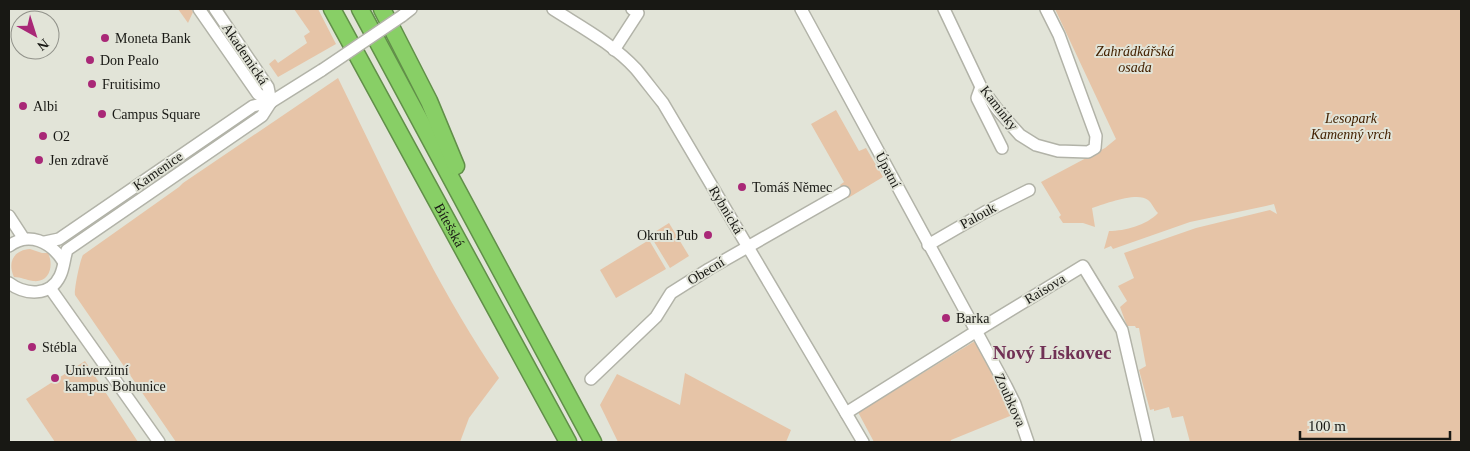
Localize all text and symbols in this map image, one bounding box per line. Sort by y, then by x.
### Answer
north arrow [10,10,60,60]
street label: Akademická [219,20,271,88]
place label: Moneta Bank [115,31,191,46]
marker: Moneta Bank [99,32,111,44]
text: N [34,36,52,54]
park label: Zahrádkářská osada [1096,44,1174,75]
place label: Don Pealo [100,53,159,68]
marker: Don Pealo [84,54,96,66]
place label: Fruitisimo [102,77,160,92]
marker: Fruitisimo [86,78,98,90]
street label: Kamínky [977,83,1021,133]
place label: Albi [33,99,58,114]
marker: Albi [17,100,29,112]
place label: Campus Square [112,107,200,122]
marker: Campus Square [96,108,108,120]
park label: Lesopark Kamenný vrch [1310,111,1391,142]
place label: O2 [53,129,70,144]
marker: O2 [37,130,49,142]
street label: Kamenice [130,149,186,193]
street label: Úpatní [872,149,904,190]
place label: Jen zdravě [49,153,108,168]
marker: Jen zdravě [33,154,45,166]
place label: Tomáš Němec [752,180,832,195]
marker: Tomáš Němec [736,181,748,193]
street label: Rybnická [706,183,747,237]
street label: Palouk [957,200,999,232]
street label: Bítešská [432,201,468,250]
place label: Okruh Pub [637,228,698,243]
marker: Okruh Pub [702,229,714,241]
street label: Obecní [685,254,727,288]
street label: Raisova [1022,271,1069,307]
place label: Barka [956,311,990,326]
marker: Barka [940,312,952,324]
place label: Stébla [42,340,78,355]
marker: Stébla [26,341,38,353]
district label: Nový Lískovec [993,342,1111,363]
place label: Univerzitní kampus Bohunice [65,363,166,394]
street label: Zoubkova [992,371,1029,430]
marker: Univerzitní kampus Bohunice [49,372,61,384]
scale bar [1300,408,1450,440]
text: 100 m [1308,418,1346,434]

